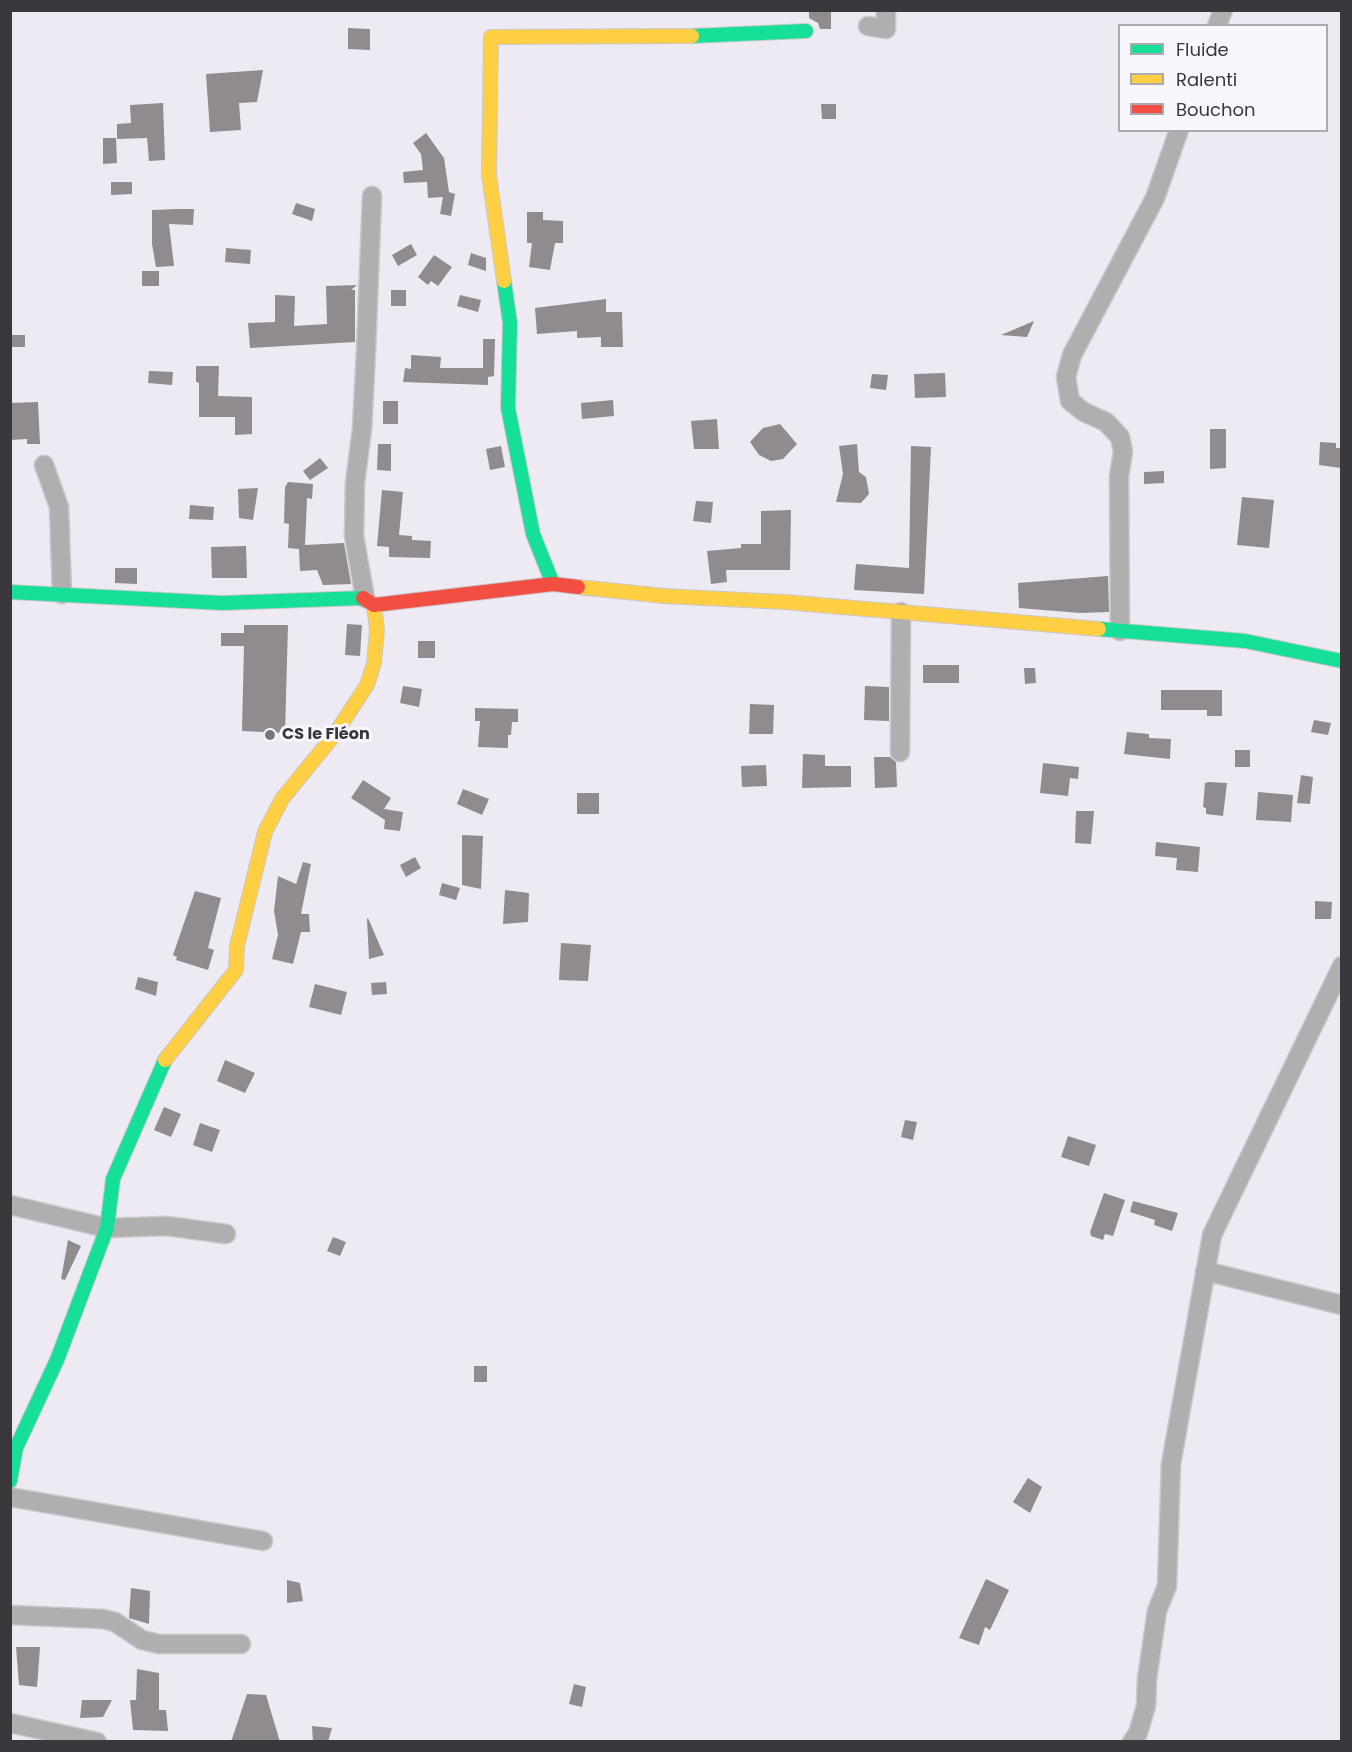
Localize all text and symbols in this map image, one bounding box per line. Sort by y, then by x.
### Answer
legend [1118,24,1328,132]
text: Fluide [1176,37,1229,62]
text: Ralenti [1176,67,1237,92]
text: Bouchon [1176,97,1256,122]
place label: CS le Fléon [282,725,370,745]
marker: CS le Fléon [263,728,277,742]

